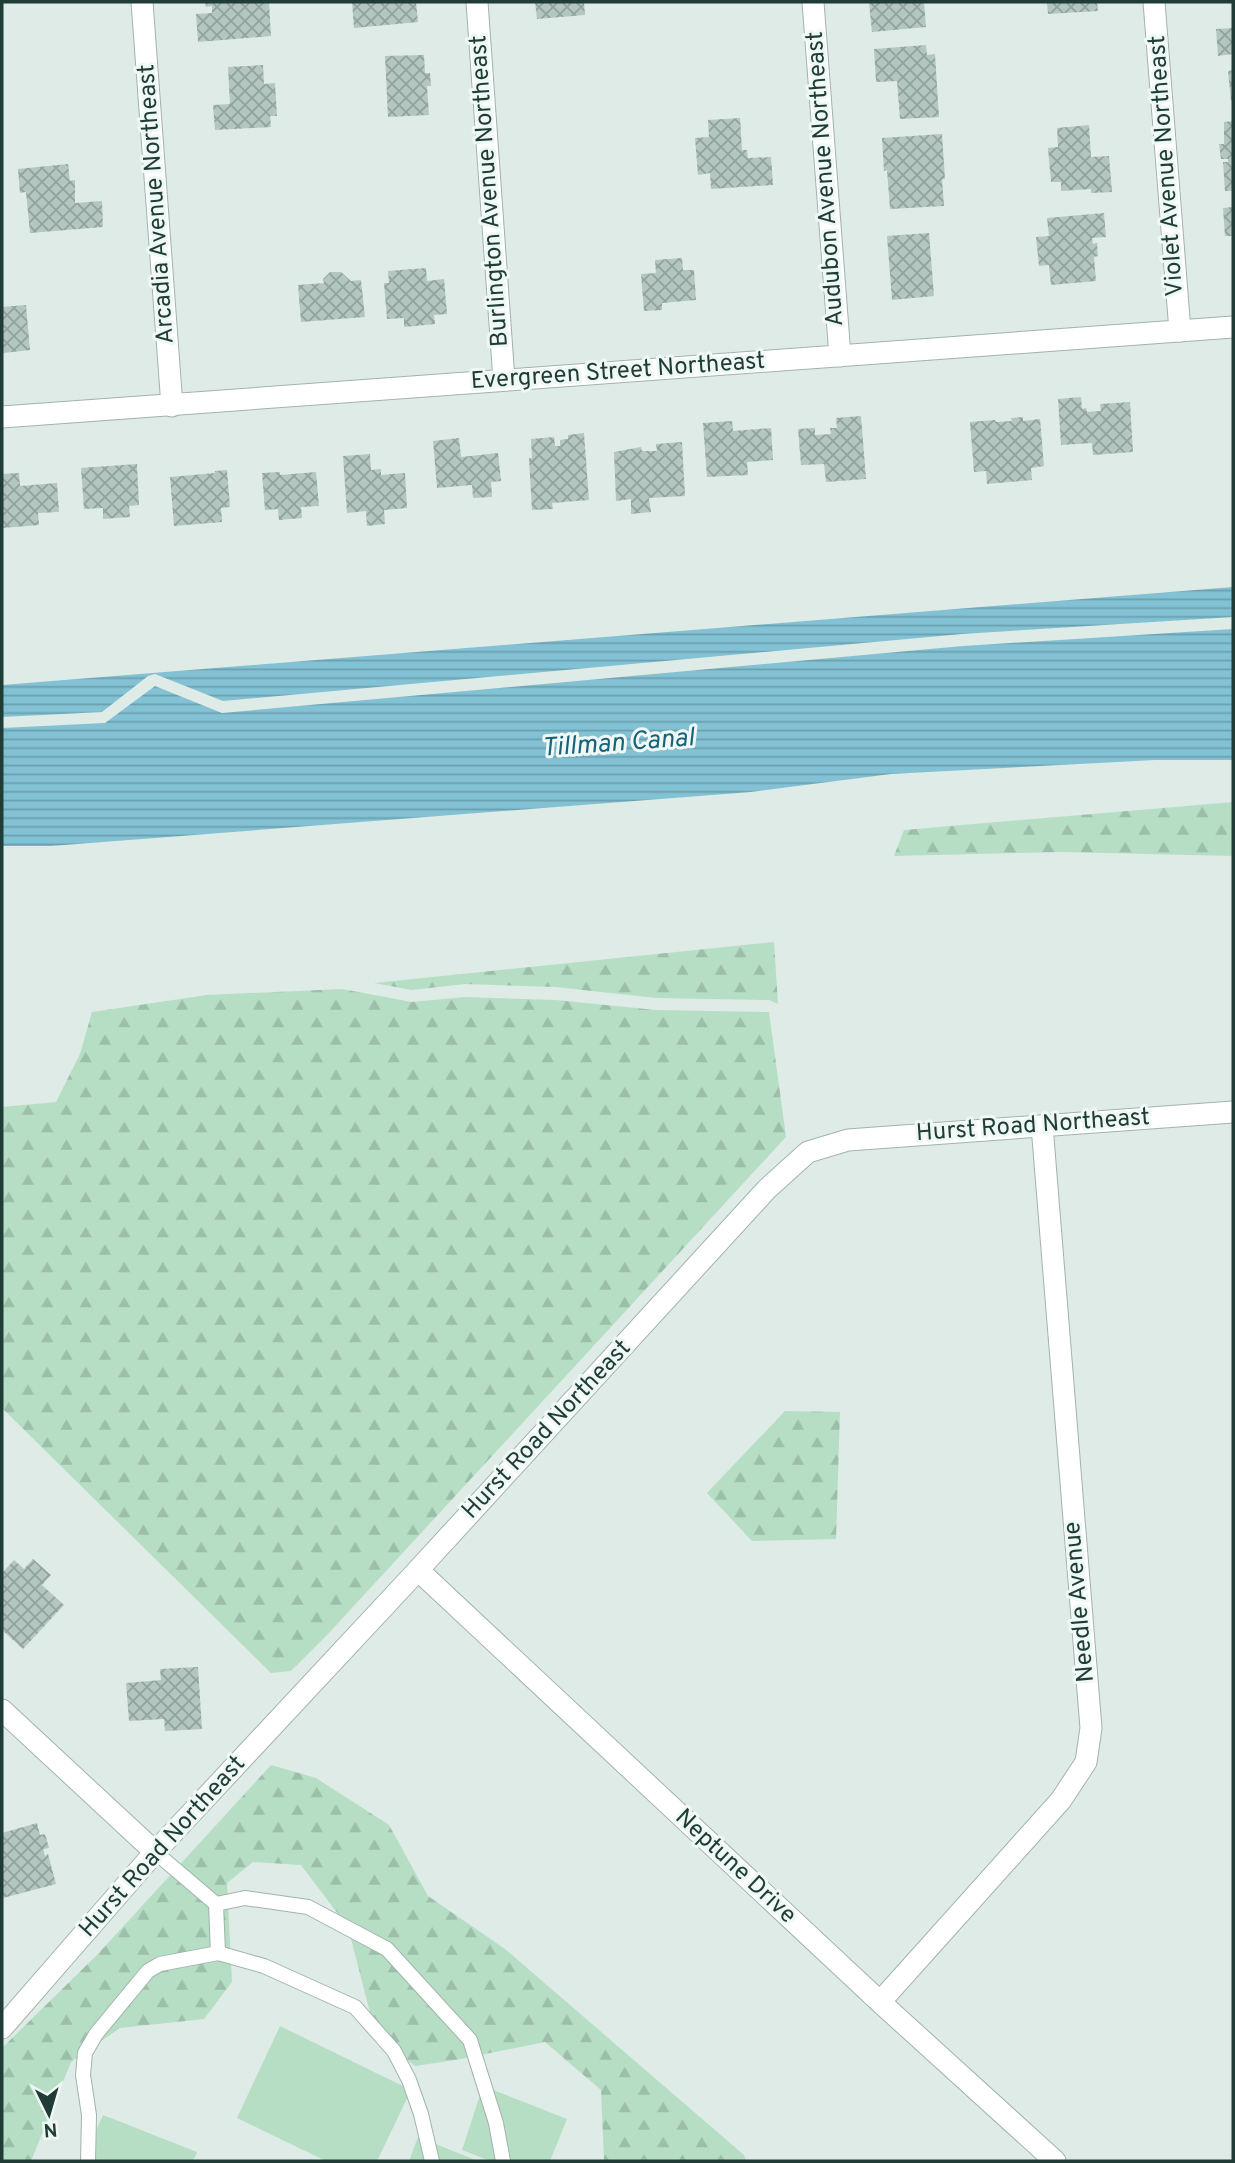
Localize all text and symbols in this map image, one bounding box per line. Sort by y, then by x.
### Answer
street label: Audubon Avenue Northeast [801,30,851,328]
street label: Burlington Avenue Northeast [464,34,516,348]
street label: Violet Avenue Northeast [1143,34,1191,298]
street label: Arcadia Avenue Northeast [132,63,182,345]
street label: Evergreen Street Northeast [470,347,766,397]
water label: Tillman Canal [541,722,697,766]
street label: Hurst Road Northeast [915,1103,1151,1149]
street label: Hurst Road Northeast [456,1334,638,1526]
street label: Needle Avenue [1058,1520,1102,1684]
street label: Hurst Road Northeast [73,1750,253,1944]
street label: Neptune Drive [668,1803,802,1931]
north arrow [14,2079,84,2149]
text: N [42,2116,58,2141]

